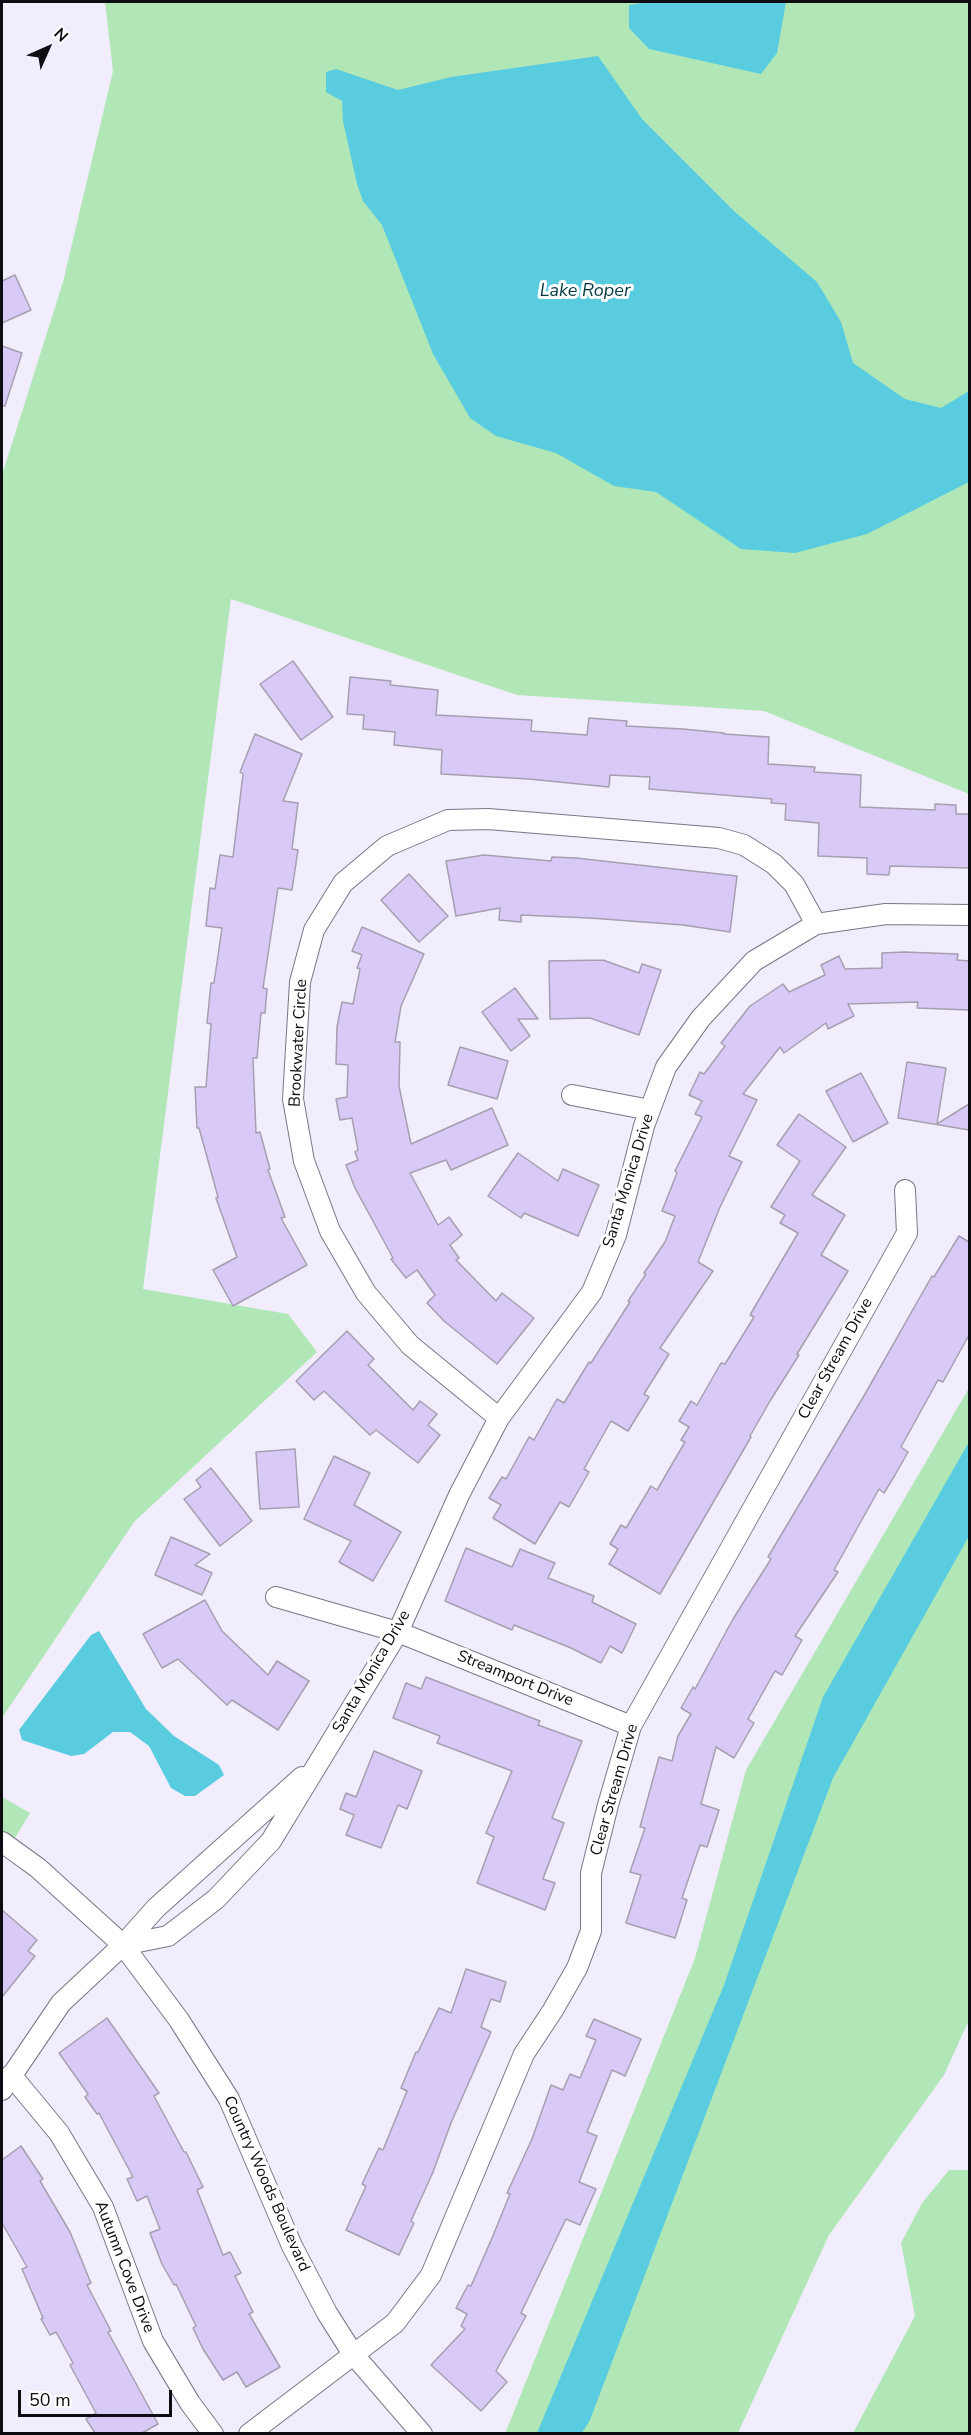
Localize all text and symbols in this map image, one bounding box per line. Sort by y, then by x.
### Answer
north arrow [18,18,78,78]
text: N [49,23,73,47]
water label: Lake Roper [540,281,630,303]
street label: Brookwater Circle [286,978,312,1108]
street label: Santa Monica Drive [600,1112,658,1250]
street label: Clear Stream Drive [795,1295,877,1423]
street label: Santa Monica Drive [329,1607,415,1737]
street label: Streamport Drive [454,1647,576,1711]
street label: Clear Stream Drive [587,1722,643,1858]
street label: Country Woods Boulevard [219,2093,313,2275]
street label: Autumn Cove Drive [90,2198,158,2336]
scale bar [21,2378,176,2416]
text: 50 m [29,2388,71,2412]

